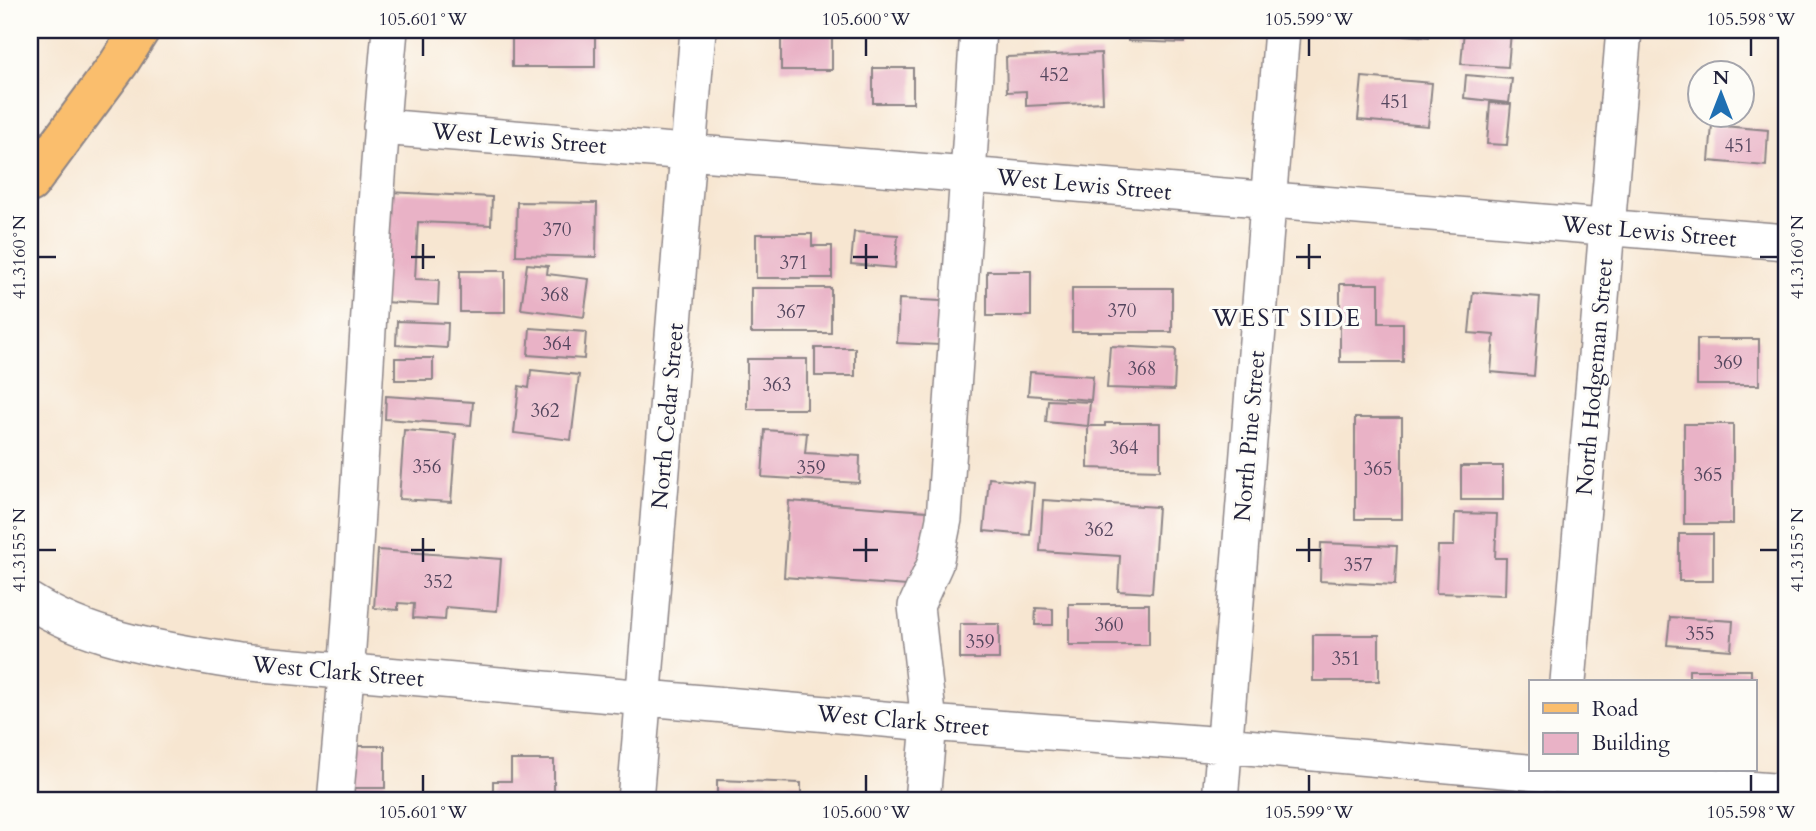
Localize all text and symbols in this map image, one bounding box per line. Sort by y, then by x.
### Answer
text: 105.601°W [379,7,468,32]
text: 105.600°W [822,7,911,32]
text: 105.599°W [1265,7,1354,32]
text: 105.598°W [1707,7,1796,32]
north arrow [1686,60,1756,130]
house number: 452 [1039,62,1069,88]
text: N [1713,65,1730,91]
house number: 451 [1380,89,1410,115]
street label: West Lewis Street [429,115,608,162]
house number: 451 [1724,133,1754,159]
street label: West Lewis Street [994,161,1173,208]
street label: West Lewis Street [1559,208,1738,255]
text: 41.3160°N [7,214,32,299]
text: 41.3160°N [1785,214,1810,299]
house number: 370 [542,217,572,243]
house number: 371 [779,250,809,276]
street label: North Hodgeman Street [1569,257,1620,497]
house number: 368 [540,282,570,308]
house number: 370 [1107,298,1137,324]
house number: 367 [776,299,806,325]
district label: WEST SIDE [1211,302,1362,335]
street label: North Cedar Street [644,322,691,510]
house number: 364 [542,331,572,357]
street label: North Pine Street [1227,349,1272,523]
house number: 369 [1713,350,1743,376]
house number: 368 [1127,356,1157,382]
house number: 363 [762,372,792,398]
house number: 362 [530,398,560,424]
house number: 364 [1109,435,1139,461]
house number: 356 [412,454,442,480]
house number: 359 [796,455,826,481]
house number: 365 [1363,456,1393,482]
house number: 365 [1693,462,1723,488]
text: 41.3155°N [7,507,32,592]
text: 41.3155°N [1785,507,1810,592]
house number: 362 [1084,517,1114,543]
house number: 357 [1343,552,1373,578]
house number: 352 [423,569,453,595]
house number: 360 [1094,612,1124,638]
house number: 355 [1685,621,1715,647]
house number: 359 [965,629,995,655]
house number: 351 [1331,646,1361,672]
street label: West Clark Street [250,648,425,694]
legend [1529,680,1756,772]
text: Road [1592,695,1638,724]
street label: West Clark Street [815,697,990,743]
text: Building [1592,729,1670,758]
text: 105.601°W [379,800,468,825]
text: 105.600°W [822,800,911,825]
text: 105.599°W [1265,800,1354,825]
text: 105.598°W [1707,800,1796,825]

